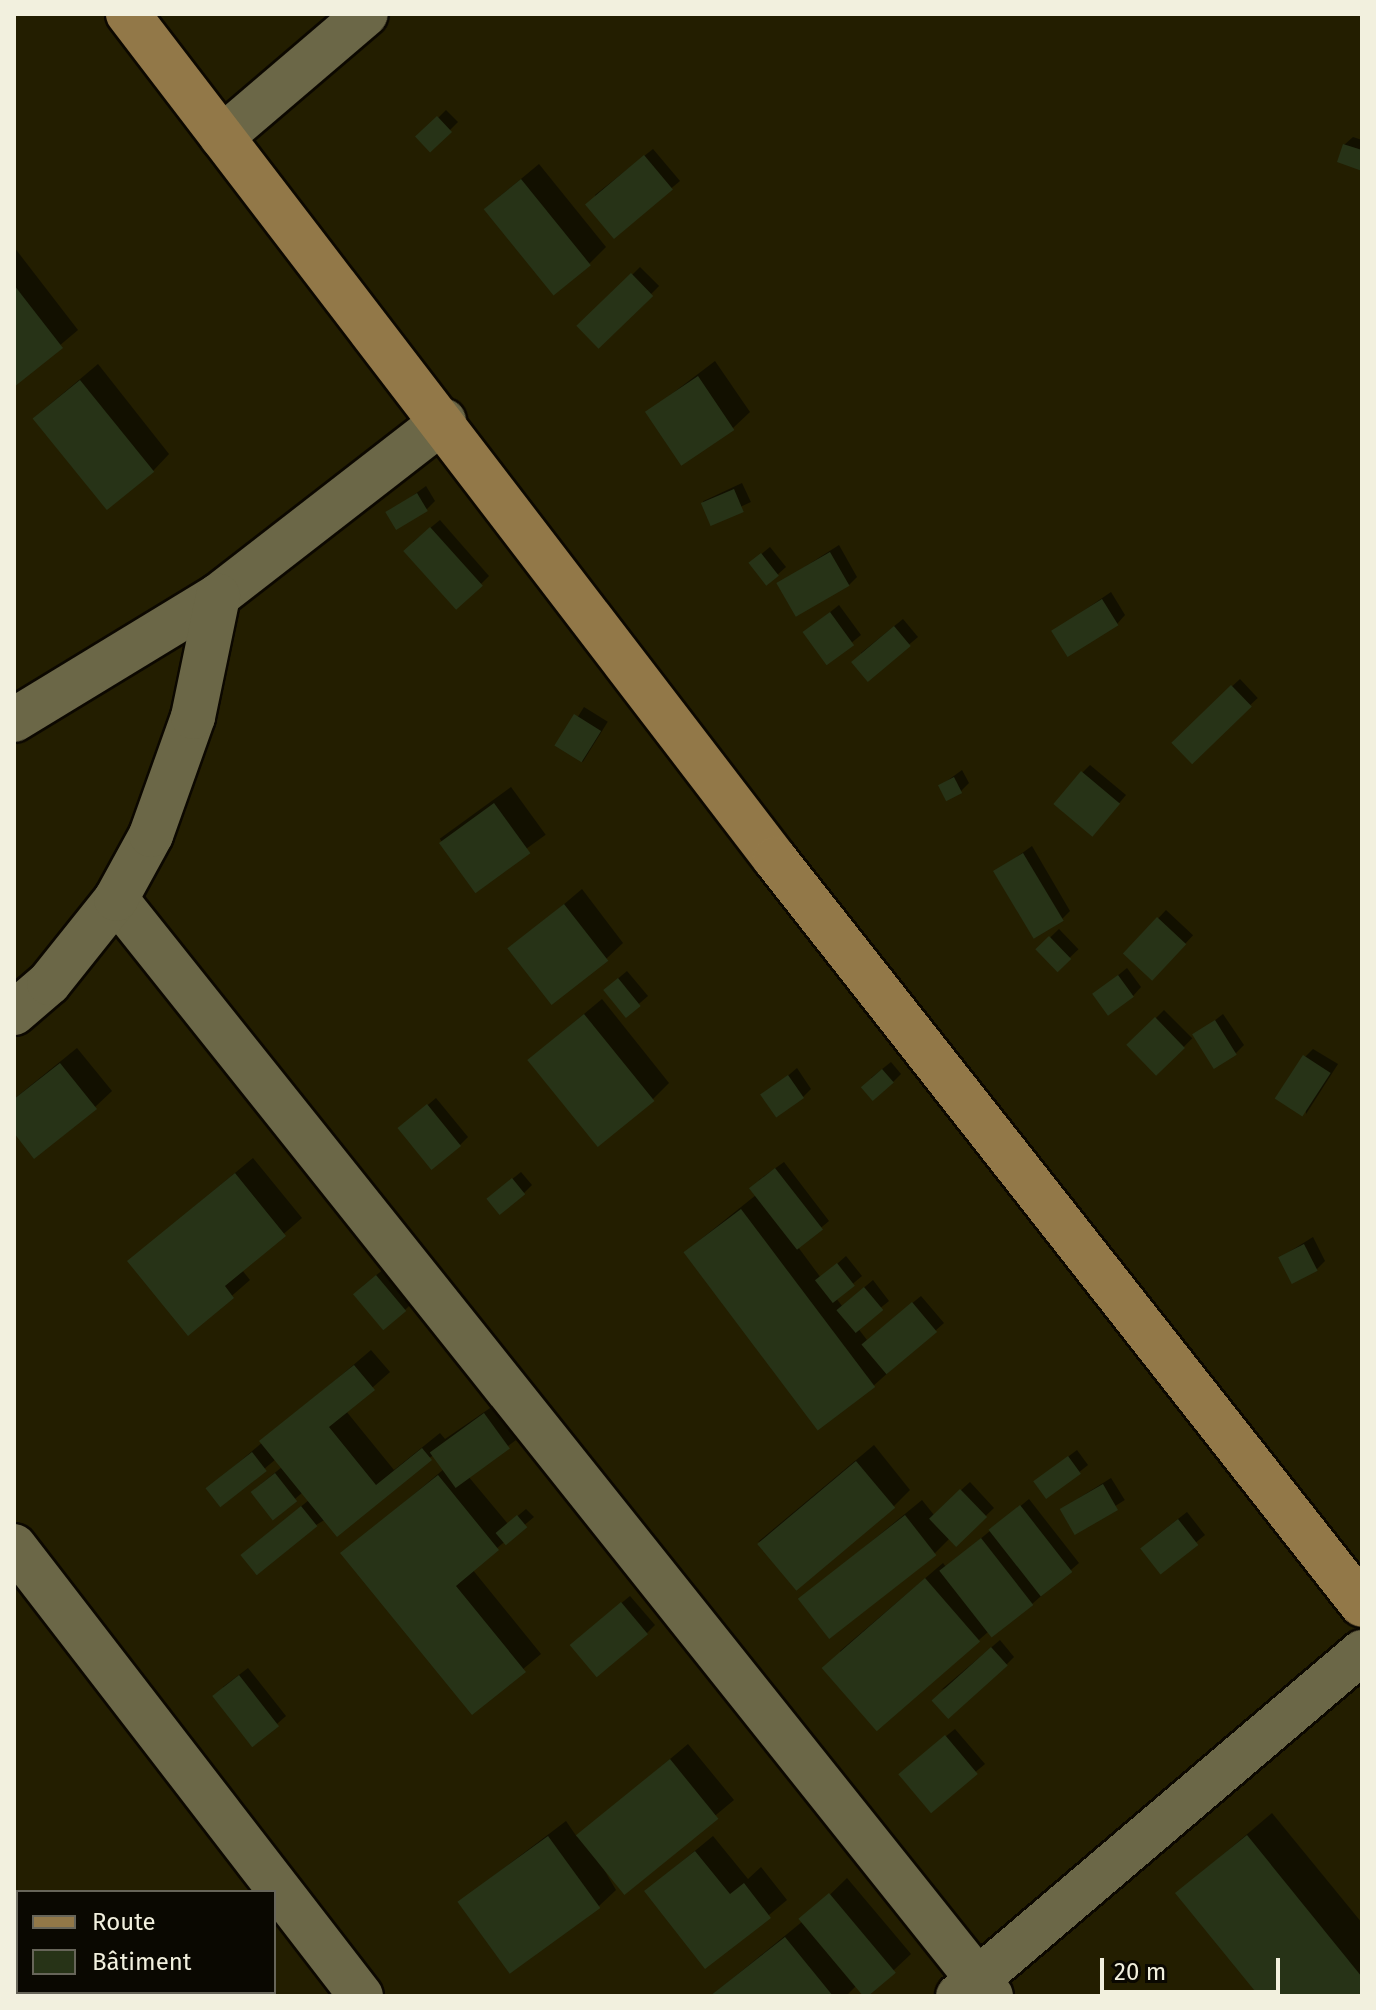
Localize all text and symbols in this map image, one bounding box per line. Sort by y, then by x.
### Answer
legend [16,1890,276,1994]
text: Route [92,1908,156,1936]
scale bar [1104,1942,1284,1992]
text: Bâtiment [92,1948,191,1976]
text: 20 m [1114,1958,1166,1986]

